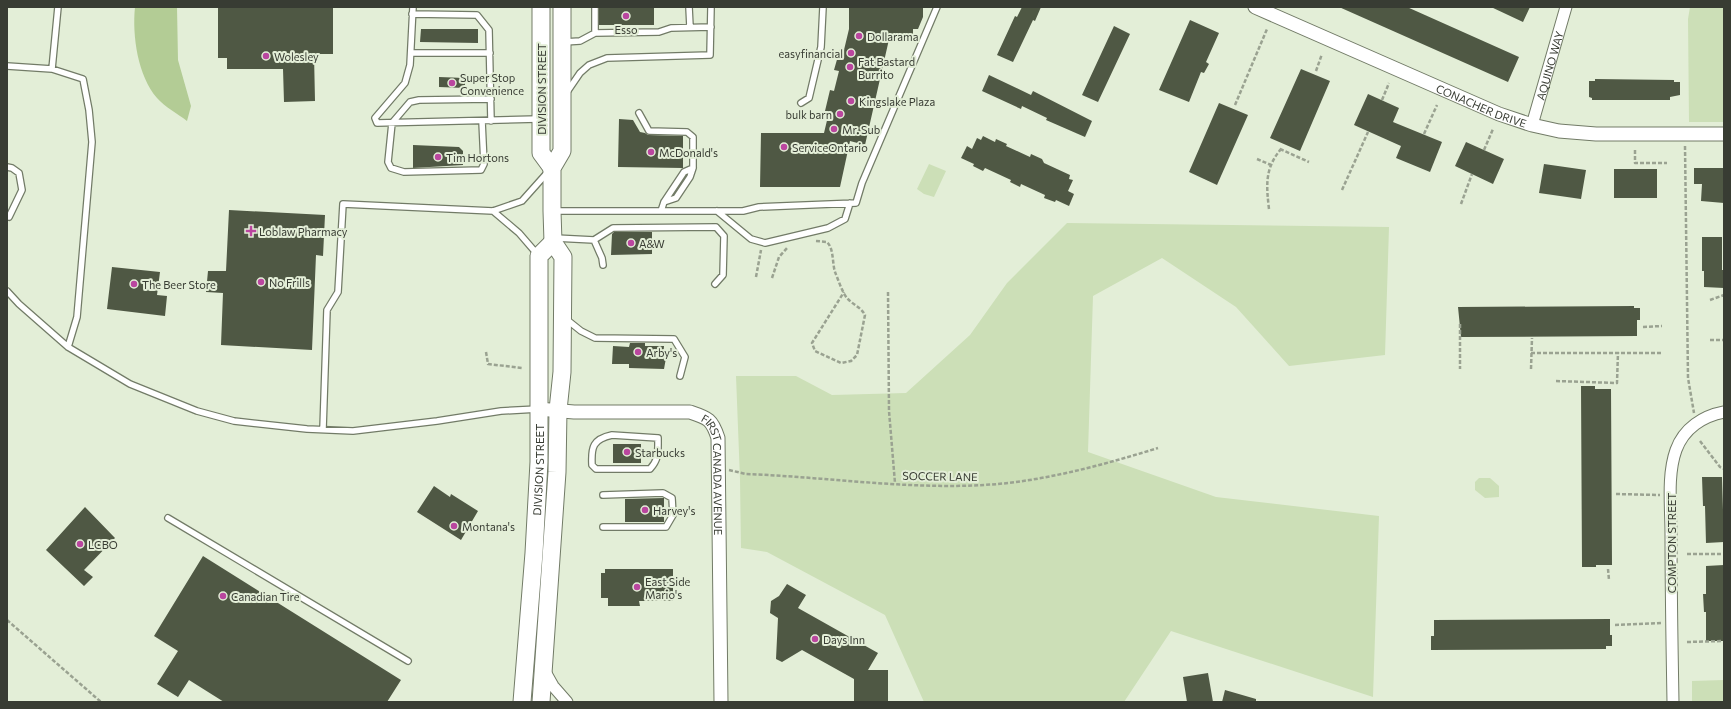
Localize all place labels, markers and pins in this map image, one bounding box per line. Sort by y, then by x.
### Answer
marker: Esso [621,11,631,21]
place label: Esso [614,23,638,36]
place label: Dollarama [867,30,918,43]
marker: Dollarama [854,31,864,41]
place label: easyfinancial [779,47,843,60]
marker: easyfinancial [846,48,856,58]
place label: Wolesley [274,50,319,63]
marker: Wolesley [261,51,271,61]
place label: Fat Bastard Burrito [858,55,915,81]
marker: Fat Bastard Burrito [845,62,855,72]
place label: Super Stop Convenience [460,71,524,97]
marker: Super Stop Convenience [447,78,457,88]
place label: Kingslake Plaza [859,95,935,108]
marker: Kingslake Plaza [846,96,856,106]
place label: bulk barn [786,108,832,121]
marker: bulk barn [835,109,845,119]
place label: Mr. Sub [842,123,880,136]
marker: Mr. Sub [829,124,839,134]
place label: ServiceOntario [792,141,868,154]
marker: ServiceOntario [779,142,789,152]
place label: McDonald's [659,146,718,159]
marker: McDonald's [646,147,656,157]
place label: Tim Hortons [446,151,509,164]
marker: Tim Hortons [433,152,443,162]
place label: Loblaw Pharmacy [259,225,348,238]
marker: Loblaw Pharmacy [246,226,256,236]
place label: A&W [639,237,665,250]
marker: A&W [626,238,636,248]
place label: No Frills [269,276,310,289]
marker: No Frills [256,277,266,287]
place label: The Beer Store [142,278,216,291]
marker: The Beer Store [129,279,139,289]
place label: Arby's [646,346,677,359]
marker: Arby's [633,347,643,357]
place label: Starbucks [635,446,685,459]
marker: Starbucks [622,447,632,457]
place label: Harvey's [653,504,695,517]
marker: Harvey's [640,505,650,515]
place label: Montana's [462,520,515,533]
marker: Montana's [449,521,459,531]
place label: LCBO [88,538,118,551]
marker: LCBO [75,539,85,549]
place label: East Side Mario's [645,575,691,601]
marker: East Side Mario's [632,582,642,592]
place label: Canadian Tire [231,590,300,603]
marker: Canadian Tire [218,591,228,601]
place label: Days Inn [823,633,865,646]
marker: Days Inn [810,634,820,644]

